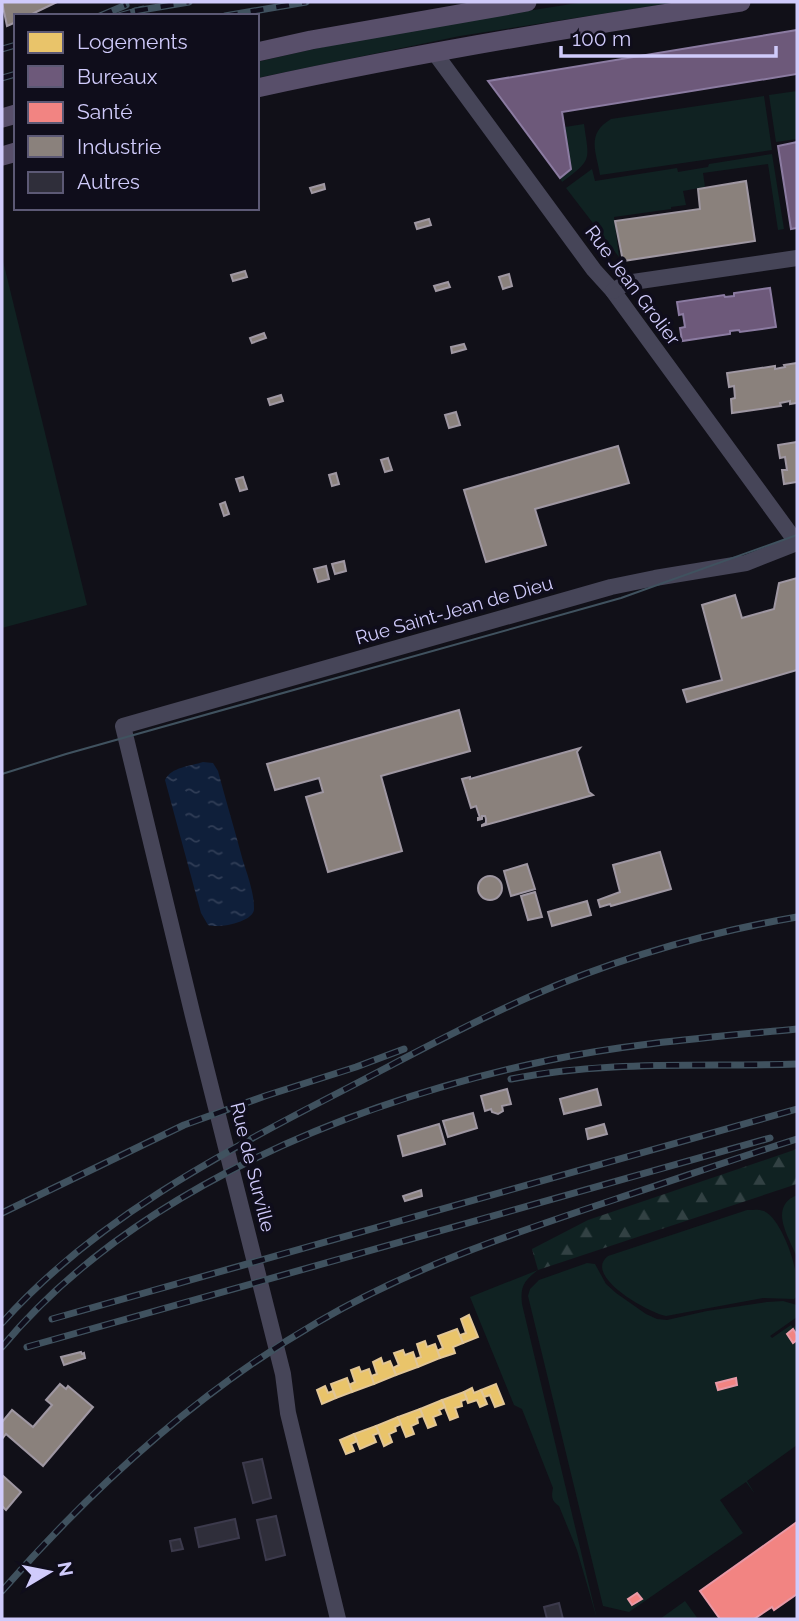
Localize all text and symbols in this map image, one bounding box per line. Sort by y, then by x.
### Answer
legend [14,14,259,210]
scale bar [561,14,776,58]
text: 100 m [572,26,631,51]
text: Logements [77,29,188,54]
text: Bureaux [77,64,158,89]
text: Santé [77,99,133,124]
text: Industrie [77,134,161,159]
text: Autres [77,169,140,194]
street label: Rue Jean Grolier [581,221,685,349]
street label: Rue Saint-Jean de Dieu [353,571,555,649]
street label: Rue de Surville [226,1100,280,1234]
north arrow [14,1537,84,1607]
text: N [54,1560,78,1578]

